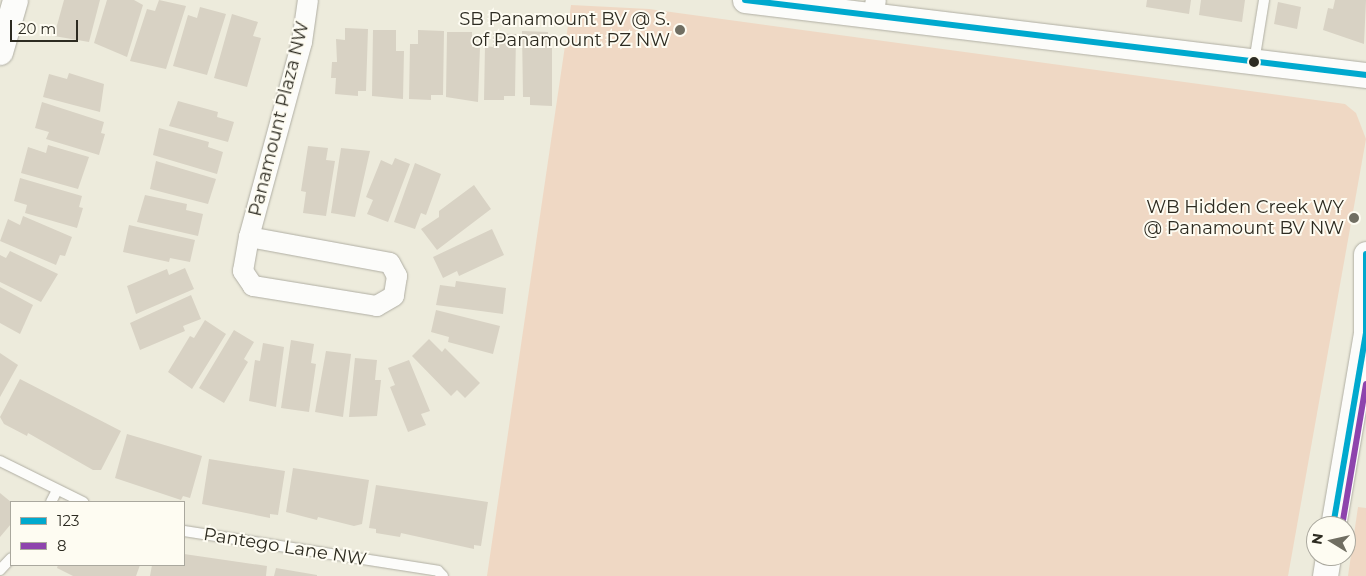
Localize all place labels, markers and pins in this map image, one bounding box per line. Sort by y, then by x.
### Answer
place label: SB Panamount BV @ S. of Panamount PZ NW [459,9,670,52]
marker: SB Panamount BV @ S. of Panamount PZ NW [674,24,686,36]
unlabelled marker [1249,57,1259,67]
place label: WB Hidden Creek WY @ Panamount BV NW [1143,197,1344,240]
marker: WB Hidden Creek WY @ Panamount BV NW [1348,212,1360,224]

